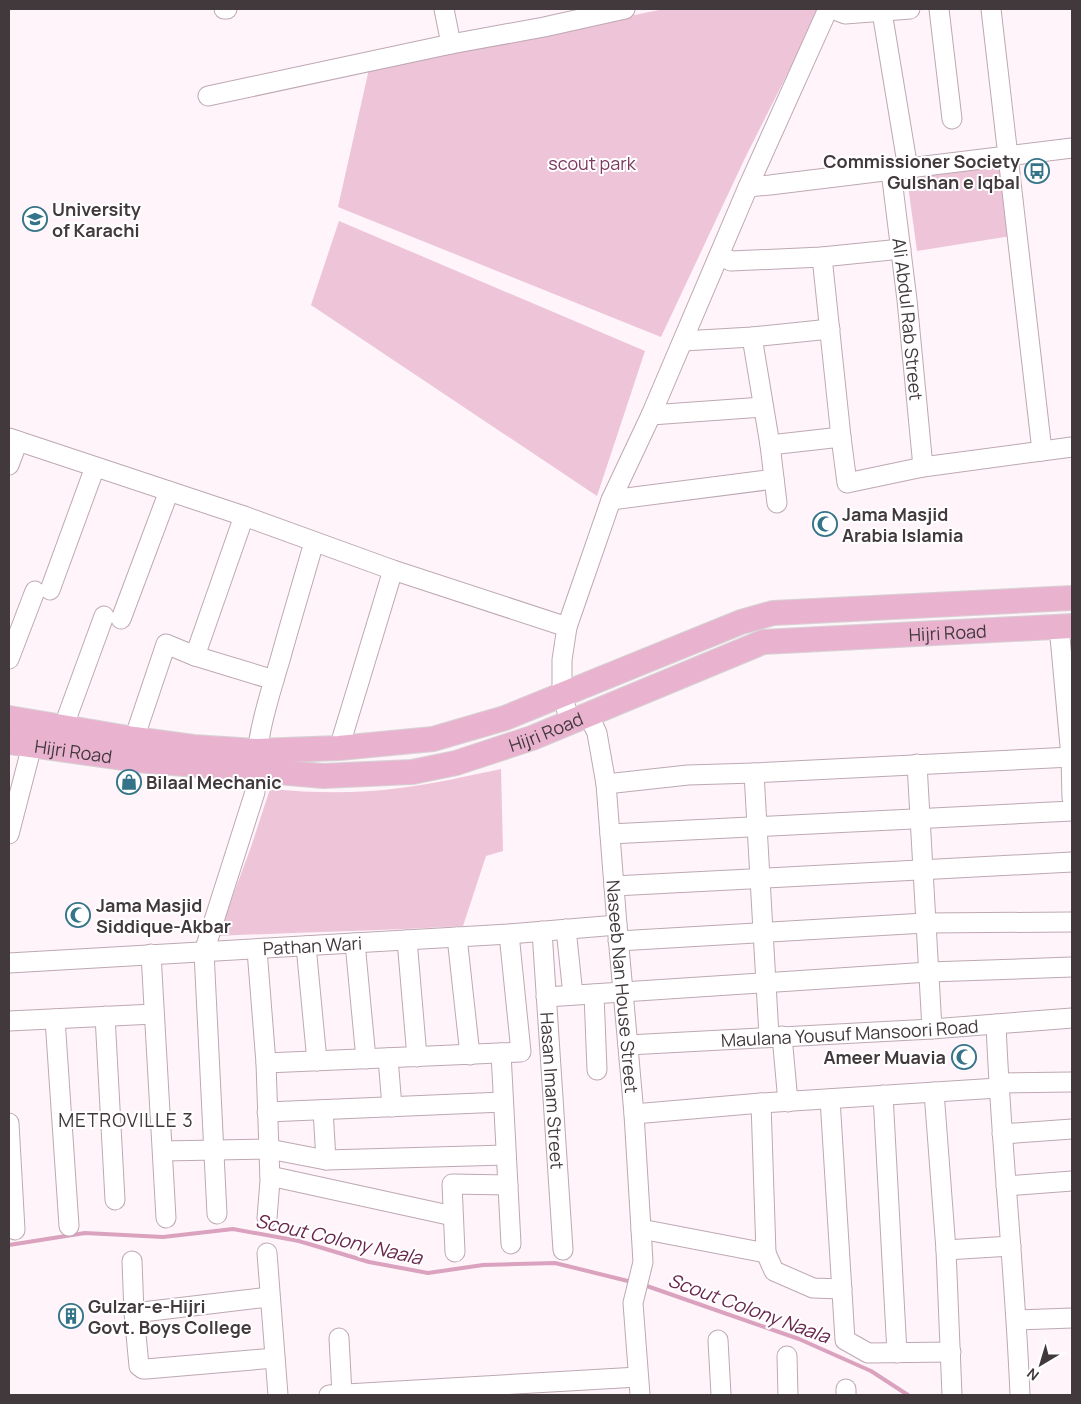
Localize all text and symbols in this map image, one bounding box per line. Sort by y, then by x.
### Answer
place label: Commissioner Society Gulshan e Iqbal [823,149,1020,194]
park label: scout park [548,151,637,175]
bus stop icon: Commissioner Society Gulshan e Iqbal [1024,158,1050,184]
place label: University of Karachi [52,197,141,242]
school or university icon: University of Karachi [22,206,48,232]
street label: Ali Abdul Rab Street [887,236,929,401]
place label: Jama Masjid Arabia Islamia [842,502,963,547]
mosque icon: Jama Masjid Arabia Islamia [812,511,838,537]
street label: Hijri Road [908,618,987,646]
street label: Hijri Road [505,706,587,757]
street label: Hijri Road [33,734,114,768]
shop icon: Bilaal Mechanic [116,769,142,795]
place label: Bilaal Mechanic [146,770,282,794]
street label: Naseeb Nan House Street [602,879,644,1094]
place label: Jama Masjid Siddique-Akbar [96,893,231,938]
mosque icon: Jama Masjid Siddique-Akbar [65,902,91,928]
street label: Pathan Wari [262,931,363,960]
street label: Hasan Imam Street [535,1011,570,1170]
street label: Maulana Yousuf Mansoori Road [720,1013,979,1052]
mosque icon: Ameer Muavia [951,1044,977,1070]
place label: Ameer Muavia [823,1045,946,1069]
district label: METROVILLE 3 [58,1107,194,1133]
water label: Scout Colony Naala [253,1207,426,1271]
water label: Scout Colony Naala [665,1267,835,1350]
place label: Gulzar-e-Hijri Govt. Boys College [88,1294,252,1339]
building icon: Gulzar-e-Hijri Govt. Boys College [58,1303,84,1329]
north arrow [1016,1339,1066,1389]
text: N [1023,1364,1043,1385]

